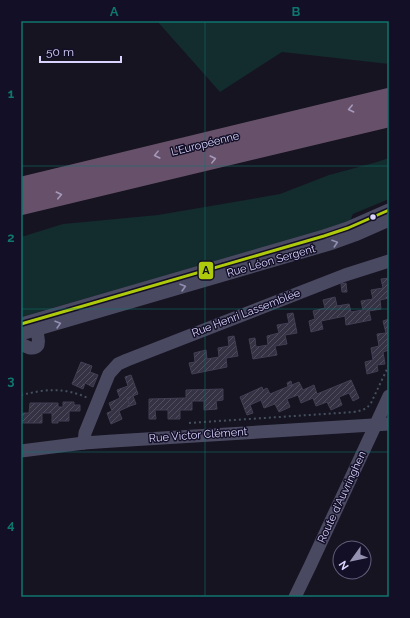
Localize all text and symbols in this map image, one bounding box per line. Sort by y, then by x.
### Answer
text: A [110,4,119,19]
text: B [292,4,301,19]
scale bar [40,38,121,64]
text: 50 m [46,45,74,59]
text: 1 [8,86,15,101]
one-way arrow [348,104,354,112]
street label: L'Européenne [170,129,241,159]
one-way arrow [153,151,160,159]
one-way arrow [209,155,216,163]
one-way arrow [56,192,62,200]
unlabelled marker [368,212,378,222]
text: 2 [7,230,15,245]
one-way arrow [331,239,338,248]
street label: Rue Léon Sergent [225,242,317,280]
line badge: A [198,261,214,280]
text: A [202,264,210,277]
one-way arrow [180,283,187,292]
street label: Rue Henri Lassemblée [190,286,303,340]
one-way arrow [55,320,62,328]
text: 3 [7,373,15,388]
street label: Rue Victor Clément [148,425,248,445]
street label: Route d'Auvringhen [315,449,369,545]
text: 4 [7,517,15,532]
north arrow [332,540,372,580]
text: N [336,558,352,572]

